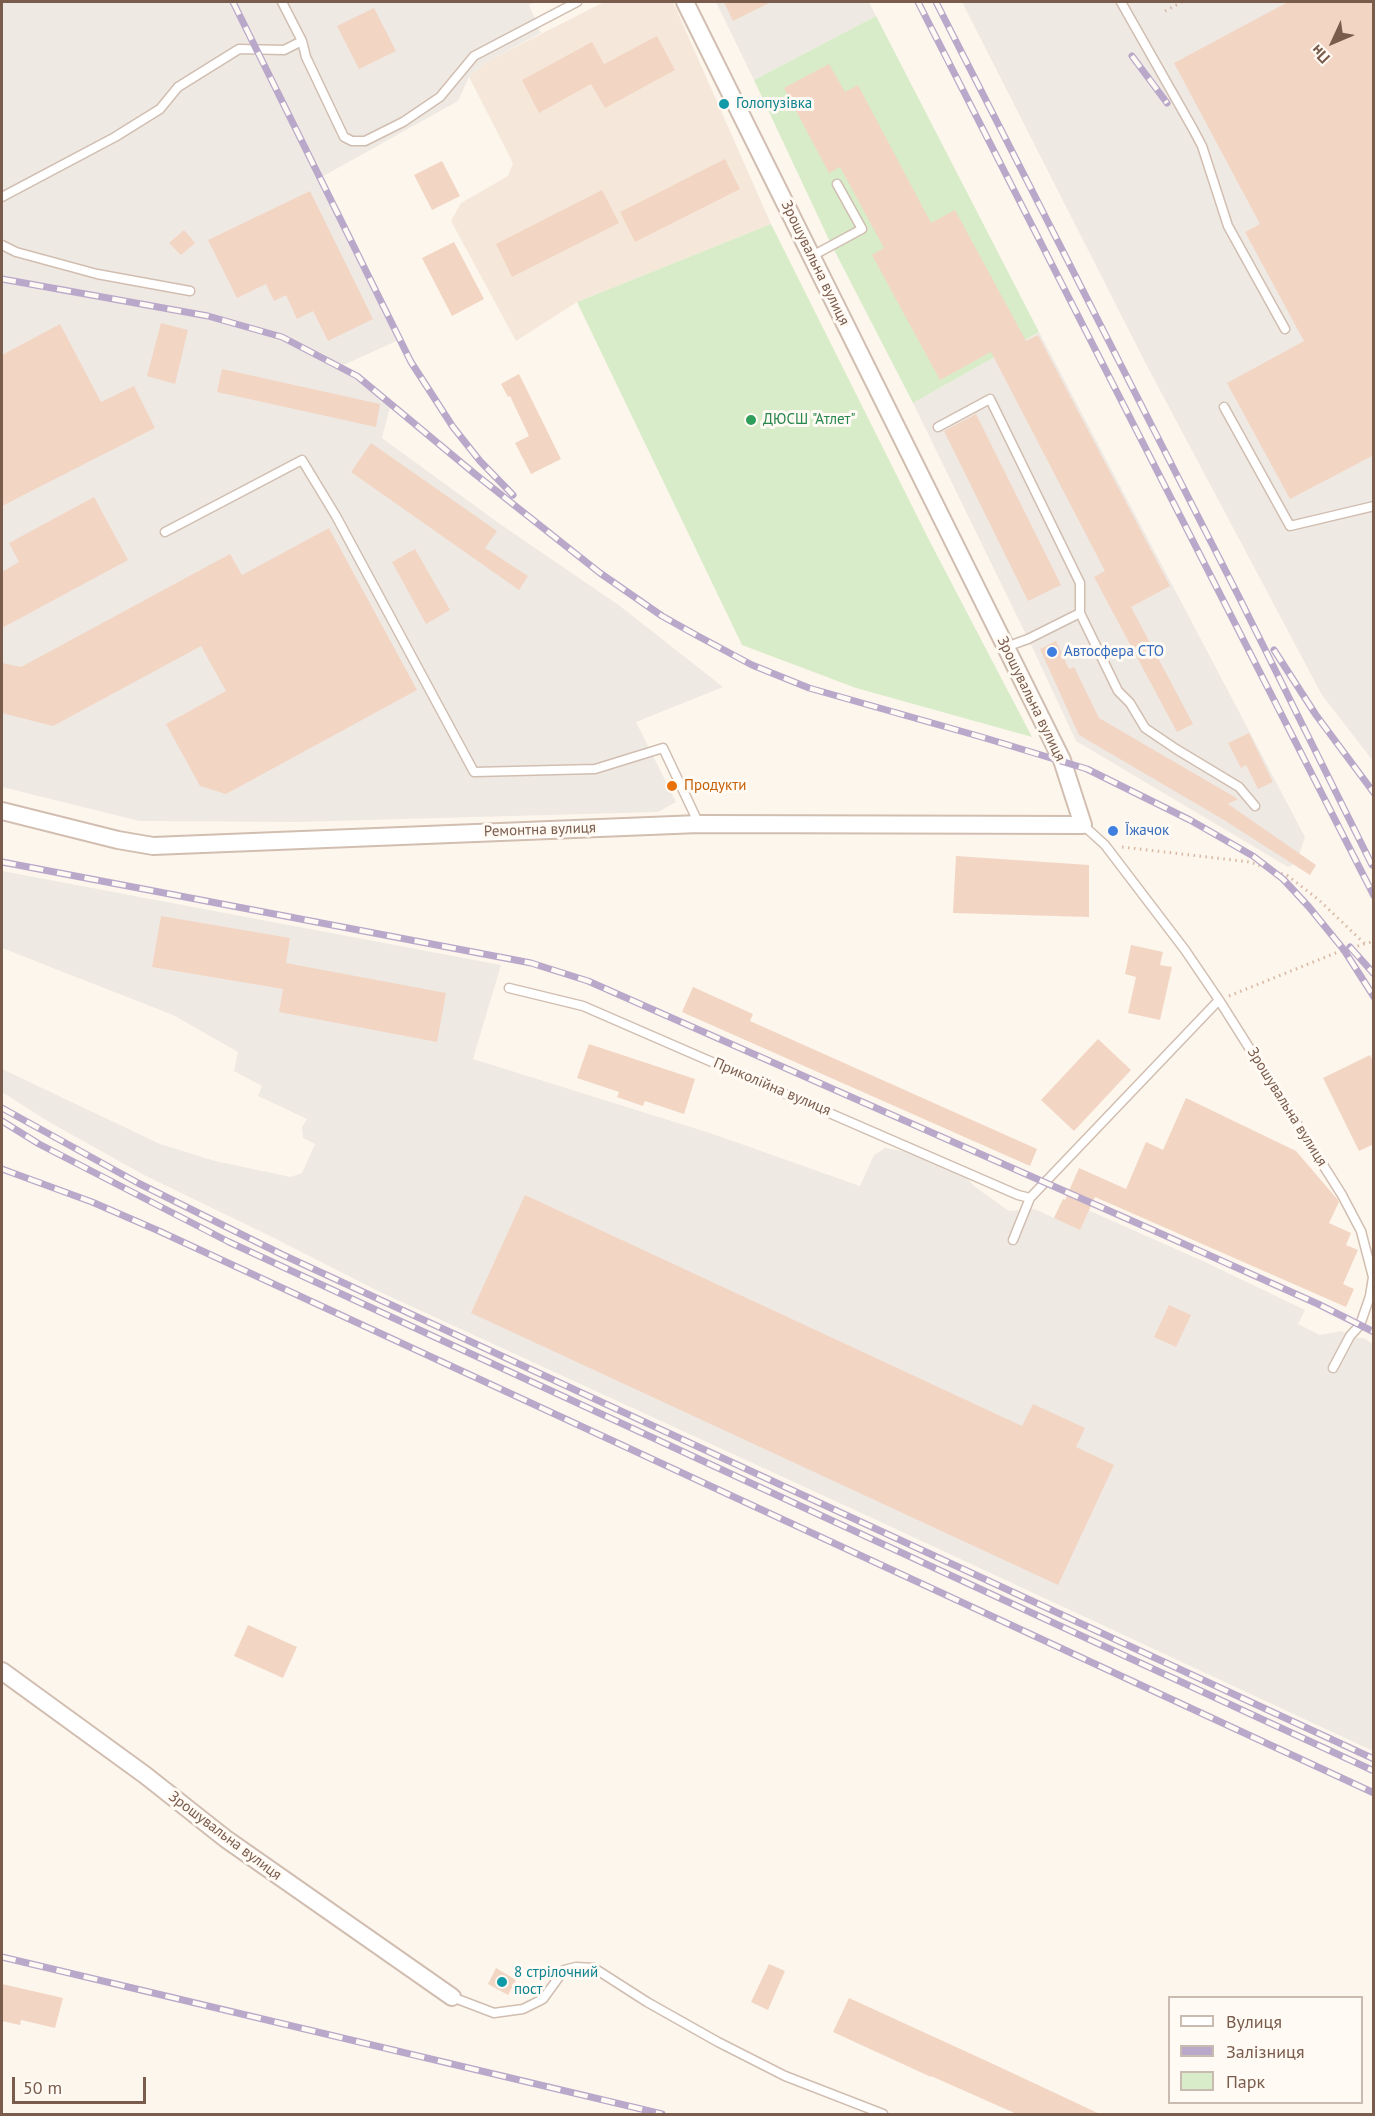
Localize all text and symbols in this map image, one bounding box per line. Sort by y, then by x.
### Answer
north arrow [1303,12,1363,72]
text: Пн [1306,41,1334,68]
place label: Голопузівка [736,95,812,113]
marker: Голопузівка [717,97,731,111]
street label: Зрошувальна вулиця [777,198,853,328]
place label: ДЮСШ "Атлет" [763,411,856,429]
marker: ДЮСШ "Атлет" [744,413,758,427]
street label: Зрошувальна вулиця [993,634,1069,764]
place label: Автосфера СТО [1064,643,1164,661]
marker: Автосфера СТО [1045,645,1059,659]
place label: Продукти [684,777,746,795]
marker: Продукти [665,779,679,793]
street label: Ремонтна вулиця [484,819,596,841]
place label: Їжачок [1125,822,1169,840]
marker: Їжачок [1106,824,1120,838]
street label: Зрошувальна вулиця [1243,1044,1331,1170]
street label: Приколійна вулиця [711,1054,833,1120]
street label: Зрошувальна вулиця [165,1788,285,1884]
place label: 8 стрілочний пост [514,1964,598,1999]
marker: 8 стрілочний пост [495,1975,509,1989]
legend [1168,1996,1363,2104]
text: Вулиця [1226,2010,1282,2033]
text: Залізниця [1226,2040,1304,2063]
scale bar [15,2065,148,2103]
text: Парк [1226,2070,1265,2093]
text: 50 m [23,2076,62,2099]

